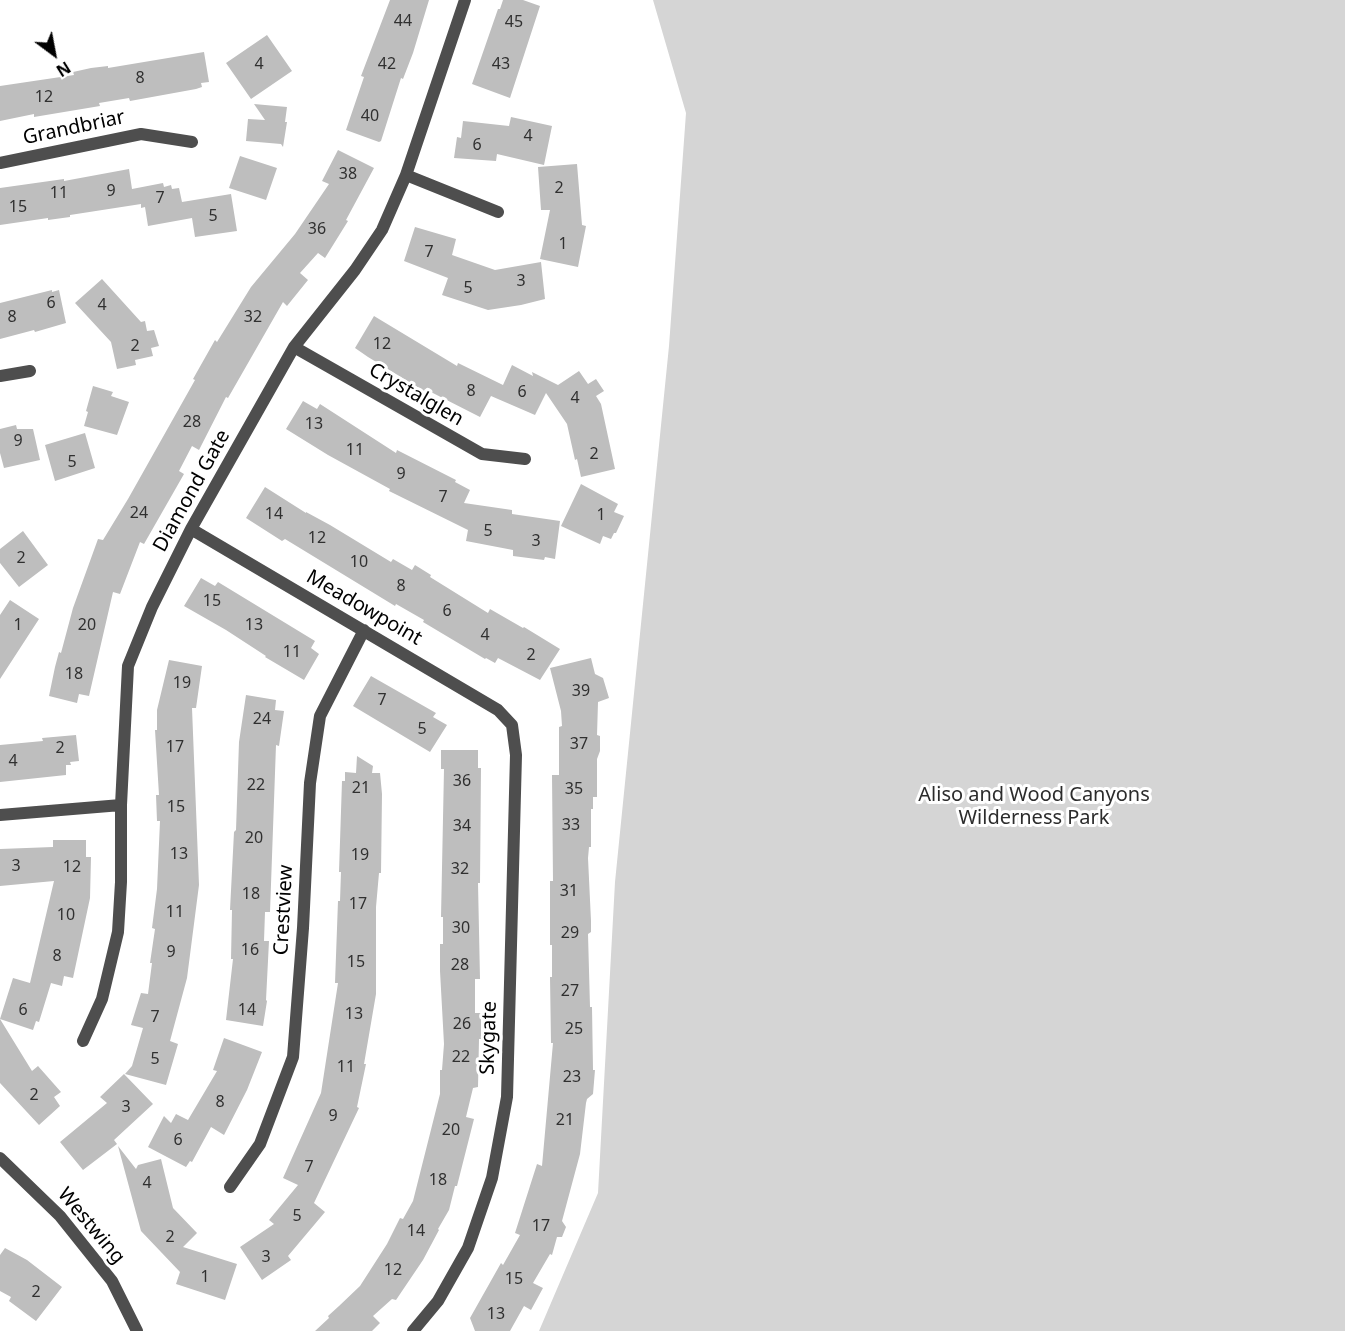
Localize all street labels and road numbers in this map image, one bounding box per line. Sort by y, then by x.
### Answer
street label: Grandbriar [21,106,127,150]
street label: Crystalglen [364,358,468,432]
street label: Diamond Gate [149,426,235,556]
street label: Meadowpoint [302,565,426,651]
street label: Crestview [270,864,298,956]
street label: Skygate [476,1001,502,1075]
street label: Westwing [52,1183,130,1269]

